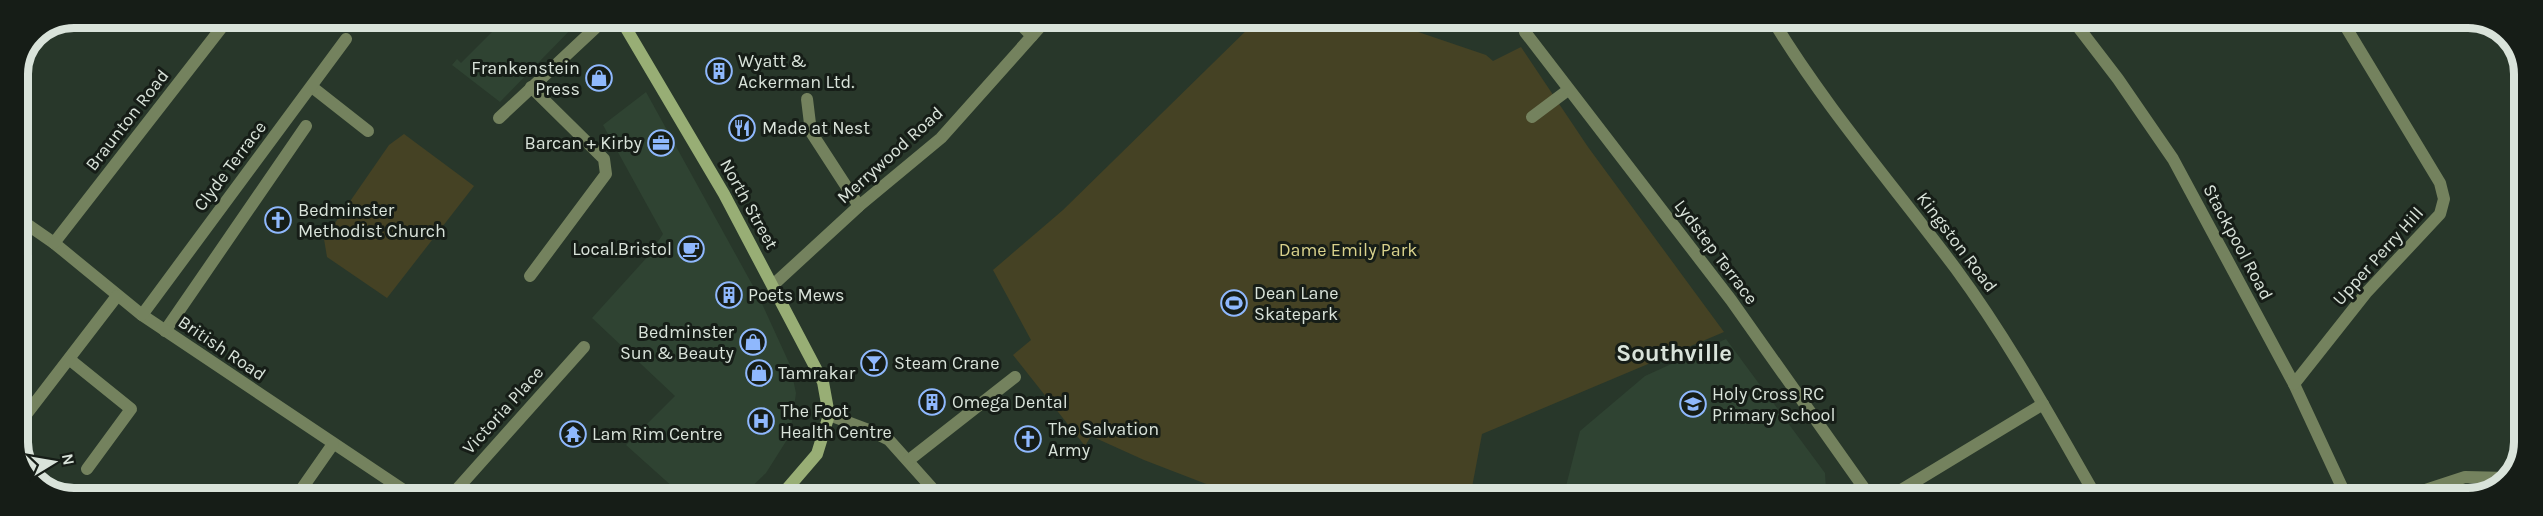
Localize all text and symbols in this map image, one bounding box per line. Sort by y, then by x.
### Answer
place label: Wyatt & Ackerman Ltd. [738,50,854,93]
building icon: Wyatt & Ackerman Ltd. [704,56,734,86]
place label: Frankenstein Press [471,57,580,100]
shop icon: Frankenstein Press [584,63,614,93]
street label: Braunton Road [81,65,173,175]
street label: Merrywood Road [832,102,948,208]
restaurant icon: Made at Nest [727,113,757,143]
street label: Clyde Terrace [189,117,271,215]
place label: Made at Nest [762,117,870,139]
office icon: Barcan + Kirby [646,128,676,158]
place label: Barcan + Kirby [524,132,643,154]
street label: North Street [715,155,783,253]
street label: Stackpool Road [2198,180,2278,304]
street label: Kingston Road [1912,187,2002,297]
street label: Lydstep Terrace [1669,195,1763,309]
place label: Bedminster Methodist Church [298,199,446,242]
street label: Upper Perry Hill [2328,202,2428,310]
church icon: Bedminster Methodist Church [263,205,293,235]
cafe icon: Local.Bristol [676,234,706,264]
place label: Local.Bristol [572,238,672,260]
park label: Dame Emily Park [1279,239,1417,261]
building icon: Poets Mews [714,280,744,310]
place label: Dean Lane Skatepark [1254,282,1339,325]
place label: Poets Mews [748,284,845,306]
sports icon: Dean Lane Skatepark [1219,288,1249,318]
street label: British Road [174,311,270,385]
place label: Bedminster Sun & Beauty [620,321,735,364]
shop icon: Bedminster Sun & Beauty [738,327,768,357]
district label: Southville [1616,339,1732,367]
bar icon: Steam Crane [859,348,889,378]
place label: Steam Crane [894,352,999,374]
shop icon: Tamrakar [744,358,774,388]
street label: Victoria Place [458,361,548,459]
place label: Tamrakar [778,362,856,384]
place label: Holy Cross RC Primary School [1712,383,1836,426]
building icon: Omega Dental [917,387,947,417]
school or university icon: Holy Cross RC Primary School [1678,389,1708,419]
place label: Omega Dental [952,391,1068,413]
place label: The Foot Health Centre [780,400,892,443]
hospital icon: The Foot Health Centre [746,406,776,436]
place label: The Salvation Army [1048,418,1159,461]
temple icon: Lam Rim Centre [558,419,588,449]
place label: Lam Rim Centre [592,423,723,445]
church icon: The Salvation Army [1013,424,1043,454]
north arrow [24,432,84,492]
text: N [58,452,79,467]

